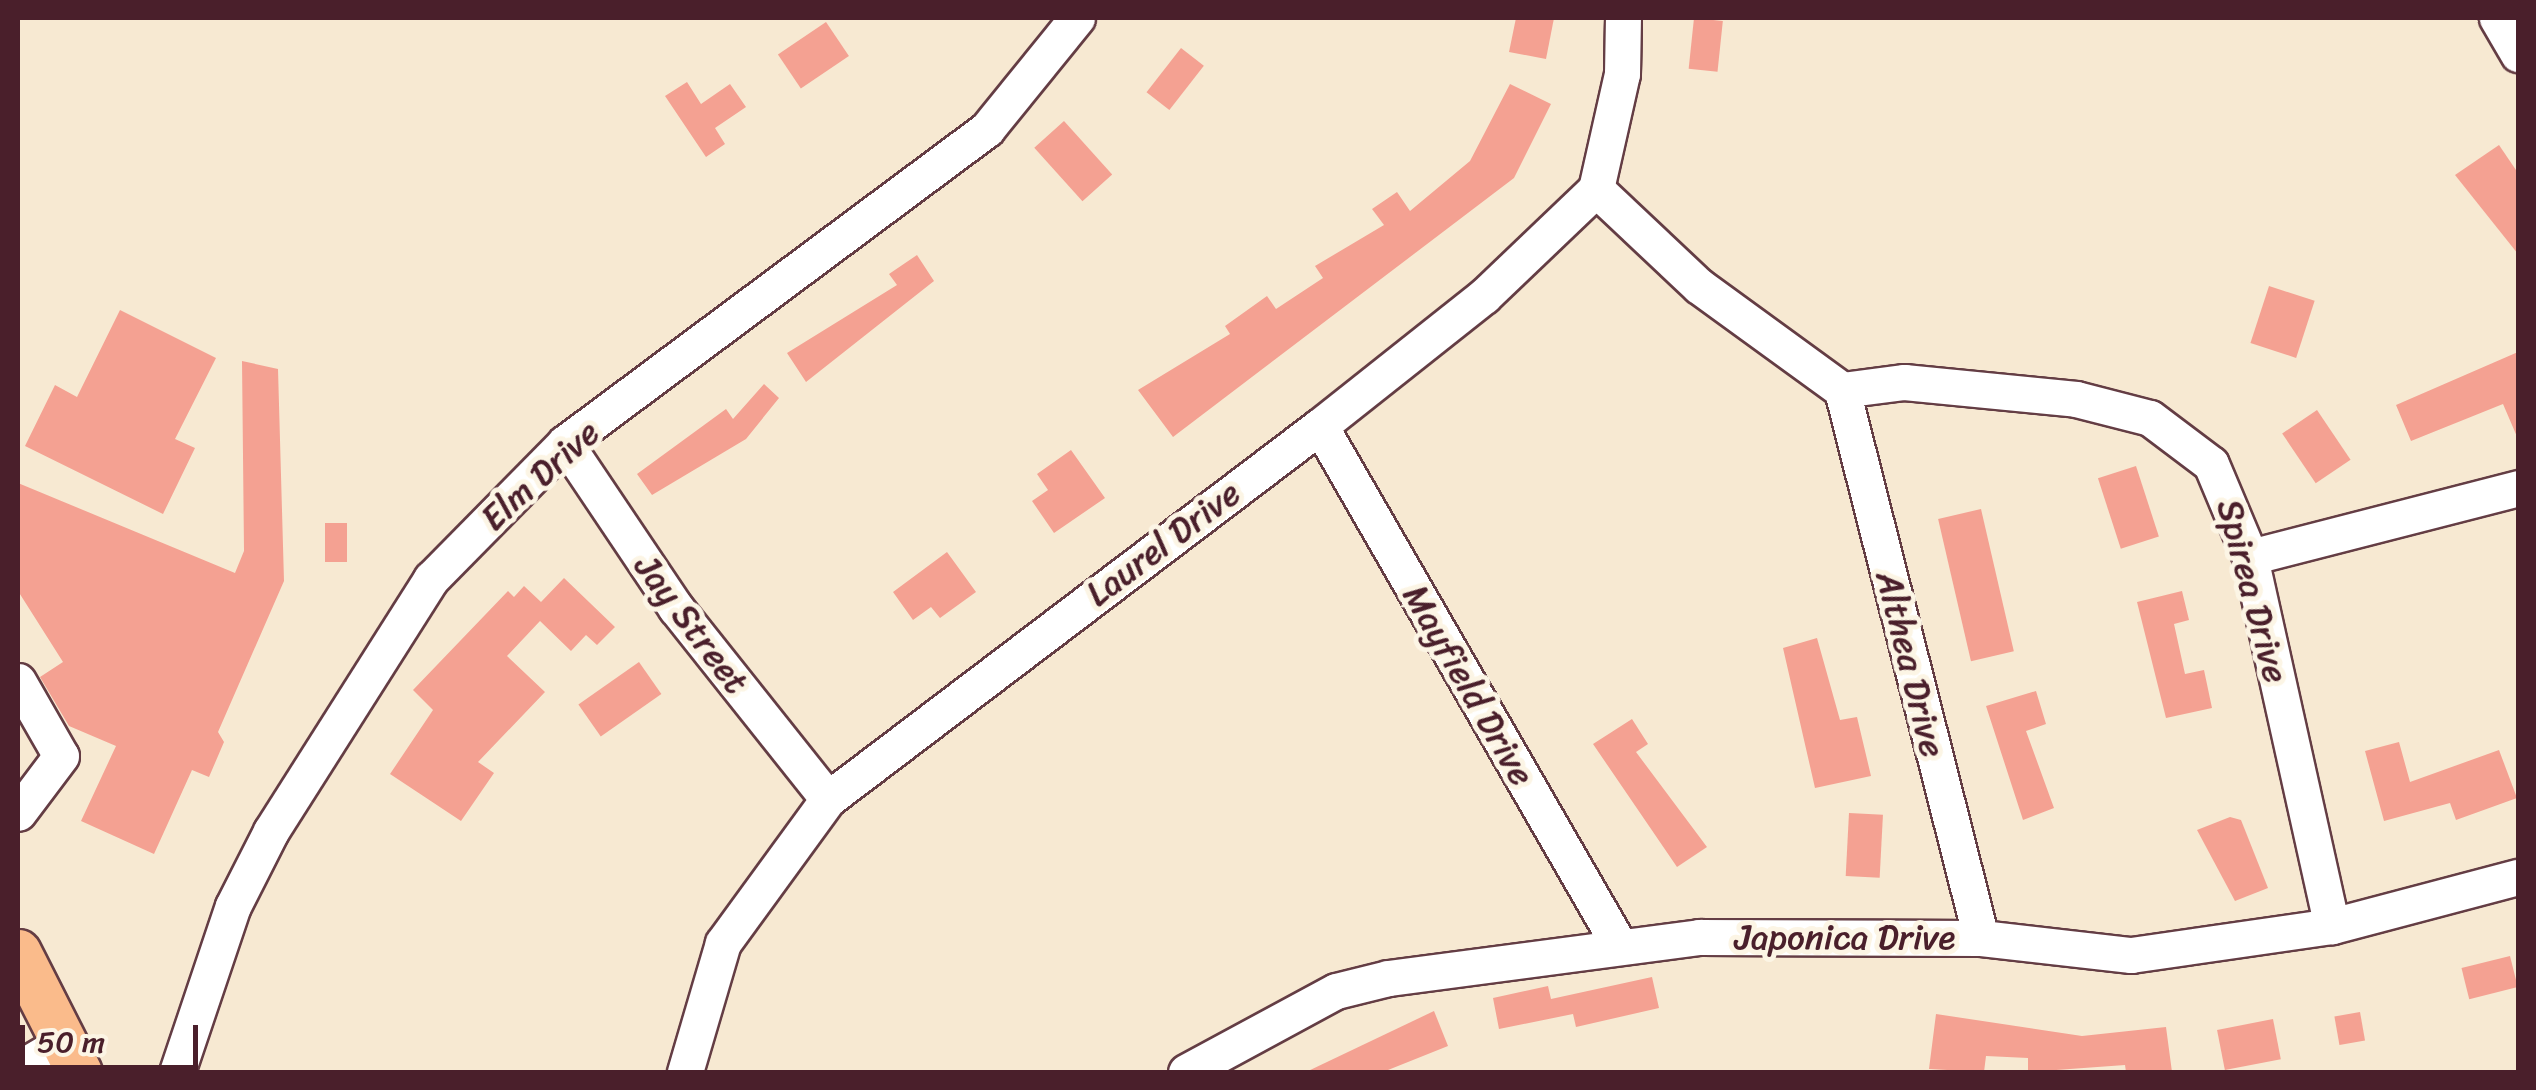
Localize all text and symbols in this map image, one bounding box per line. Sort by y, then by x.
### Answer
street label: Elm Drive [472,411,608,539]
street label: Laurel Drive [1078,471,1248,615]
street label: Spirea Drive [2208,495,2298,687]
street label: Jay Street [626,546,758,702]
street label: Althea Drive [1868,567,1954,761]
street label: Mayfield Drive [1395,577,1543,793]
street label: Japonica Drive [1734,916,1956,958]
scale bar [25,1005,202,1067]
text: 50 m [37,1015,105,1069]

